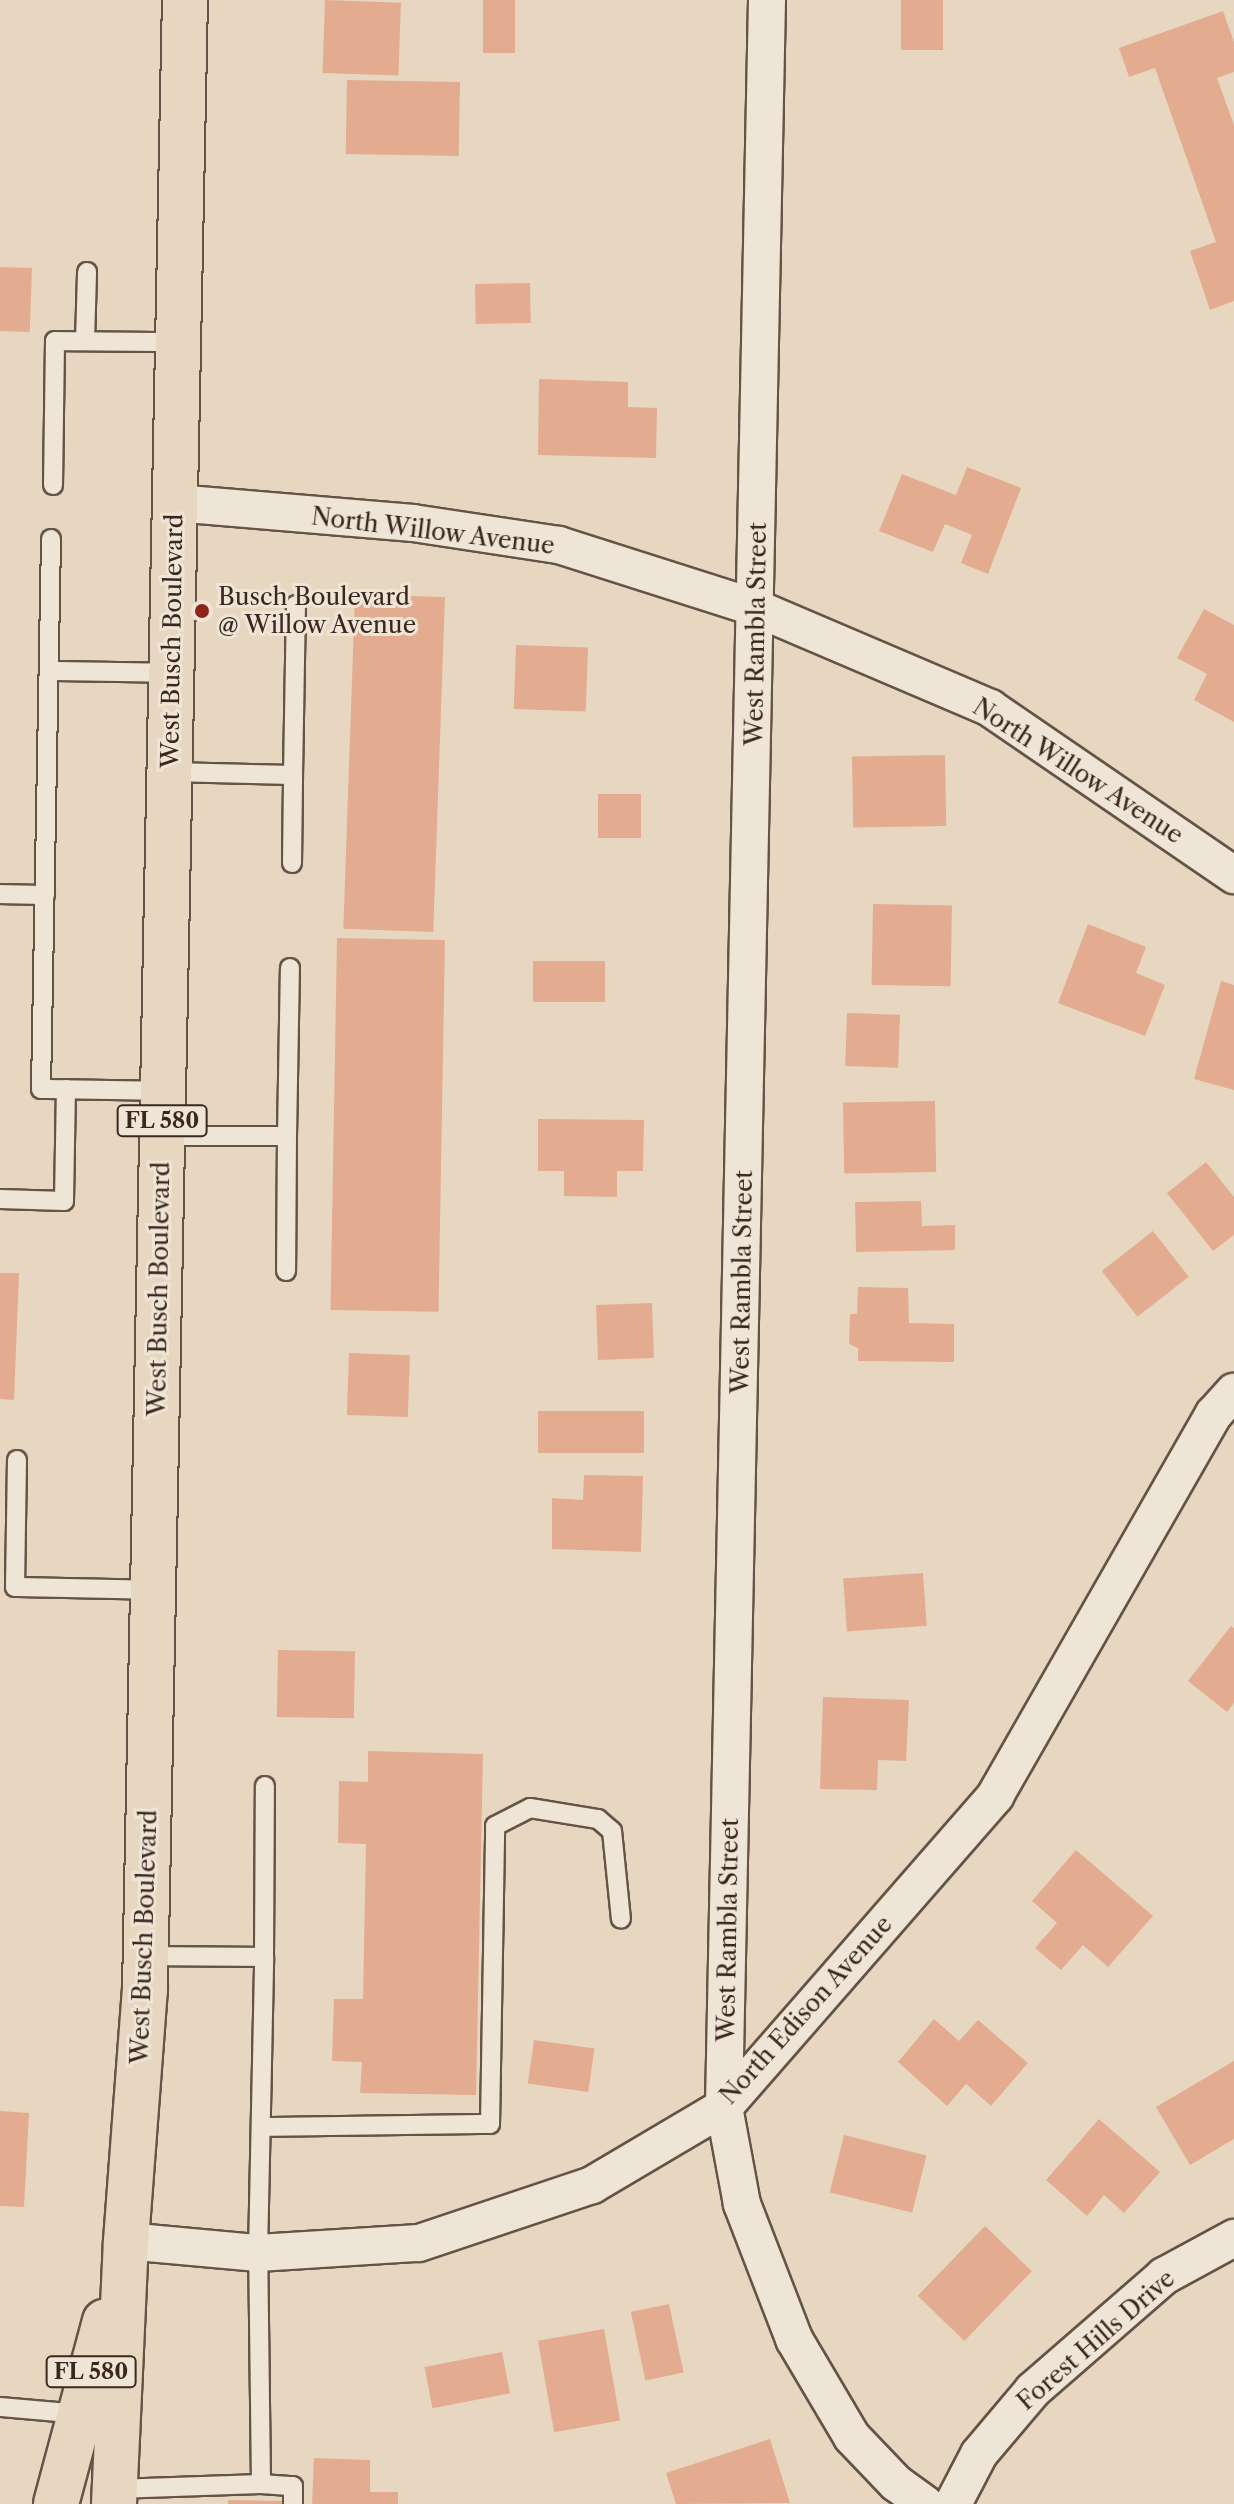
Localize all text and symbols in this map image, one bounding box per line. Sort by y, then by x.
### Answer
street label: North Willow Avenue [308,502,558,560]
street label: West Busch Boulevard [155,513,189,769]
street label: West Rambla Street [740,522,772,746]
place label: Busch Boulevard @ Willow Avenue [218,583,419,639]
marker: Busch Boulevard @ Willow Avenue [193,602,211,620]
street label: North Willow Avenue [966,692,1190,850]
road number: FL 580 [116,1103,208,1139]
street label: West Busch Boulevard [142,1161,176,1417]
street label: West Rambla Street [726,1170,758,1394]
street label: West Busch Boulevard [125,1809,163,2065]
street label: West Rambla Street [712,1818,744,2042]
street label: North Edison Avenue [714,1910,898,2110]
street label: Forest Hills Drive [1011,2264,1181,2416]
road number: FL 580 [45,2354,137,2390]

